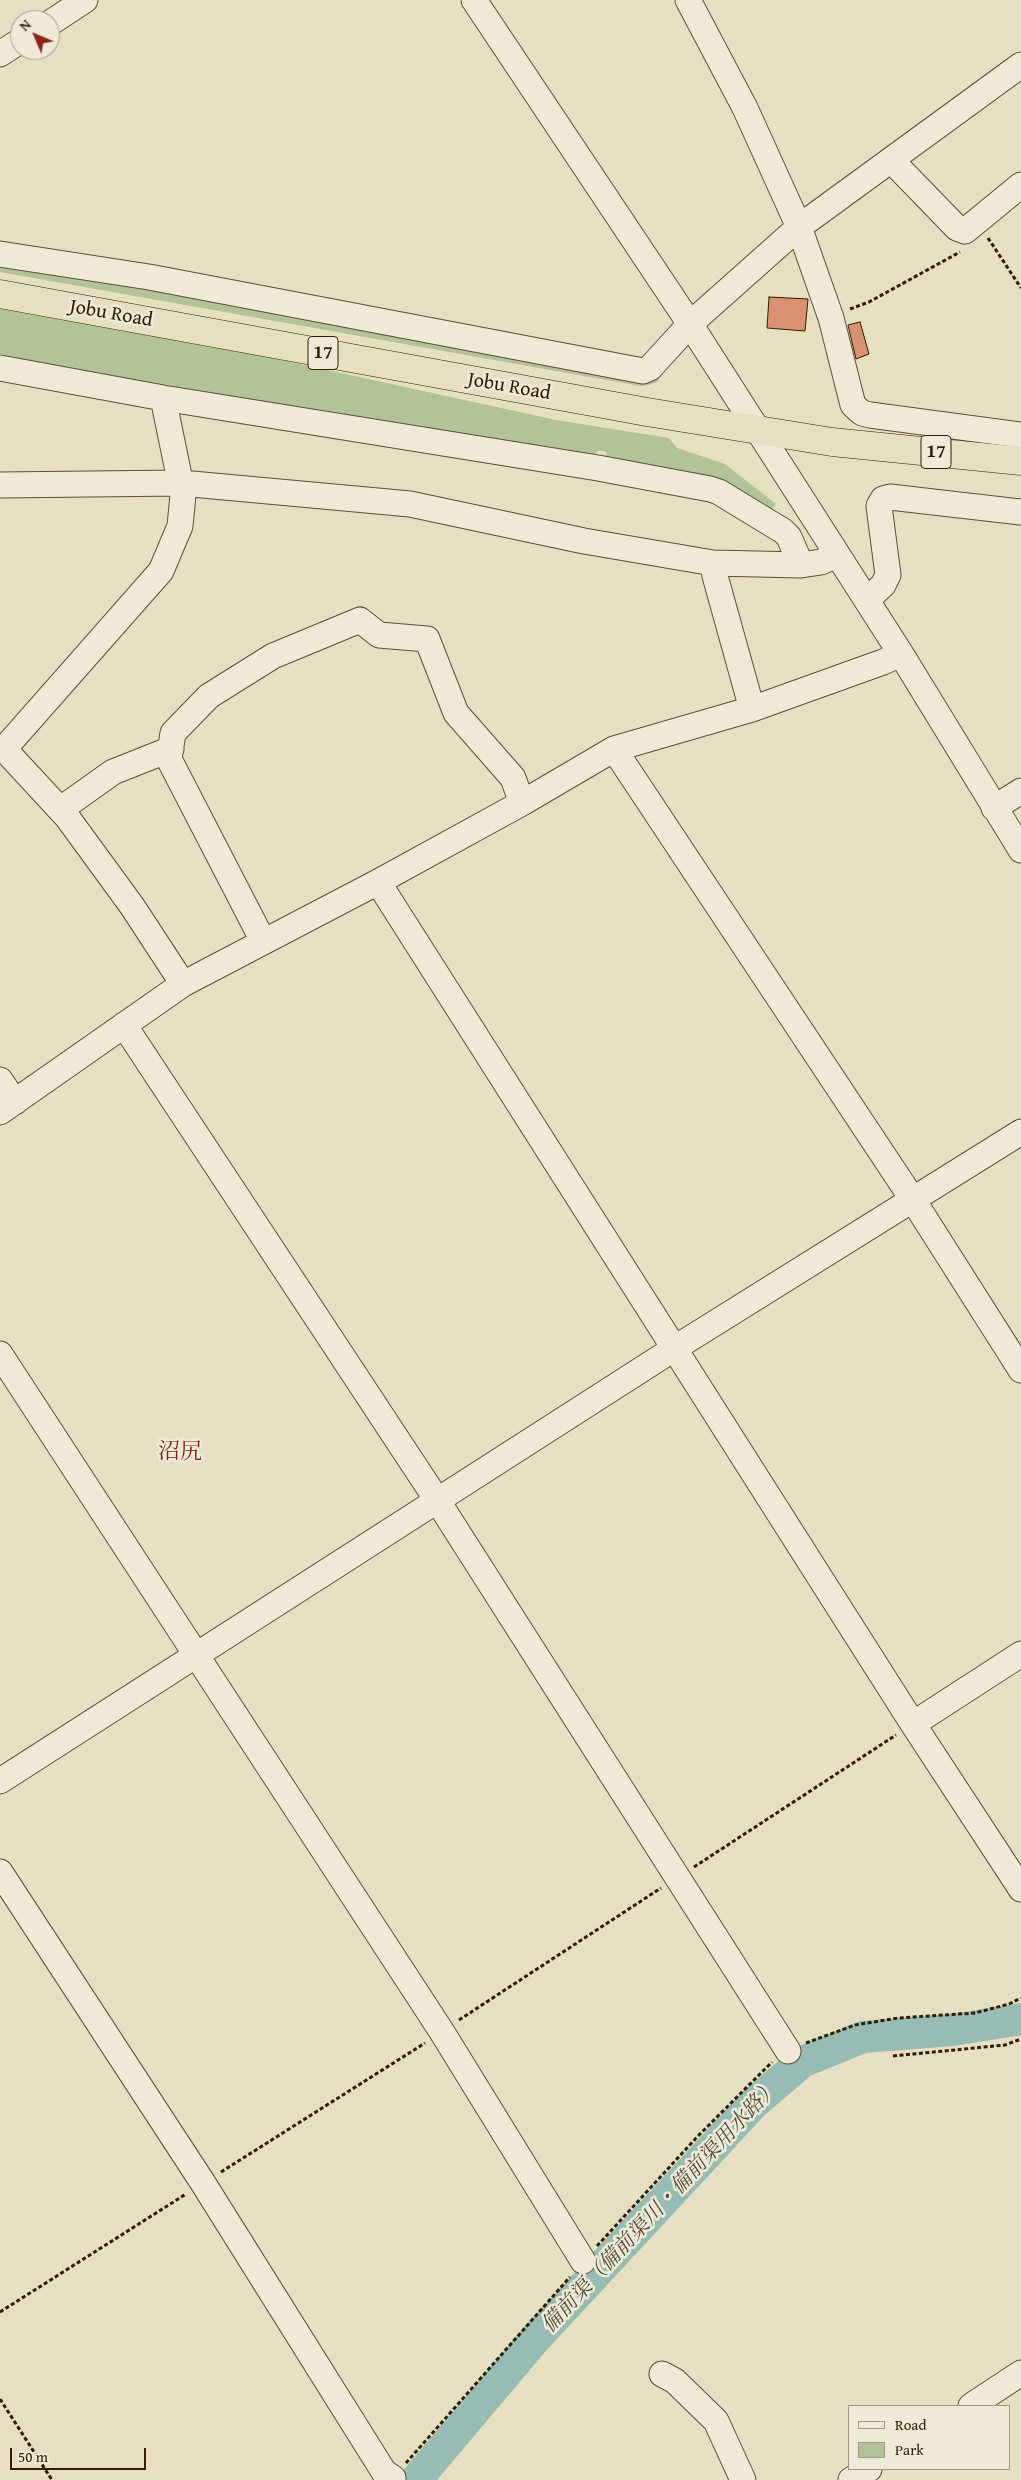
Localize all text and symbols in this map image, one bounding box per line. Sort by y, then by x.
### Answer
north arrow [10,10,60,60]
text: N [15,15,35,35]
street label: Jobu Road [68,295,154,333]
road number: 17 [308,336,338,369]
street label: Jobu Road [466,368,552,406]
road number: 17 [921,436,951,468]
district label: 沼尻 [158,1439,202,1465]
water label: 備前渠（備前渠川・備前渠用水路） [537,2076,785,2338]
legend [848,2405,1011,2470]
text: Road [895,2414,926,2435]
scale bar [12,2438,149,2470]
text: Park [895,2439,924,2460]
text: 50 m [18,2446,48,2467]

